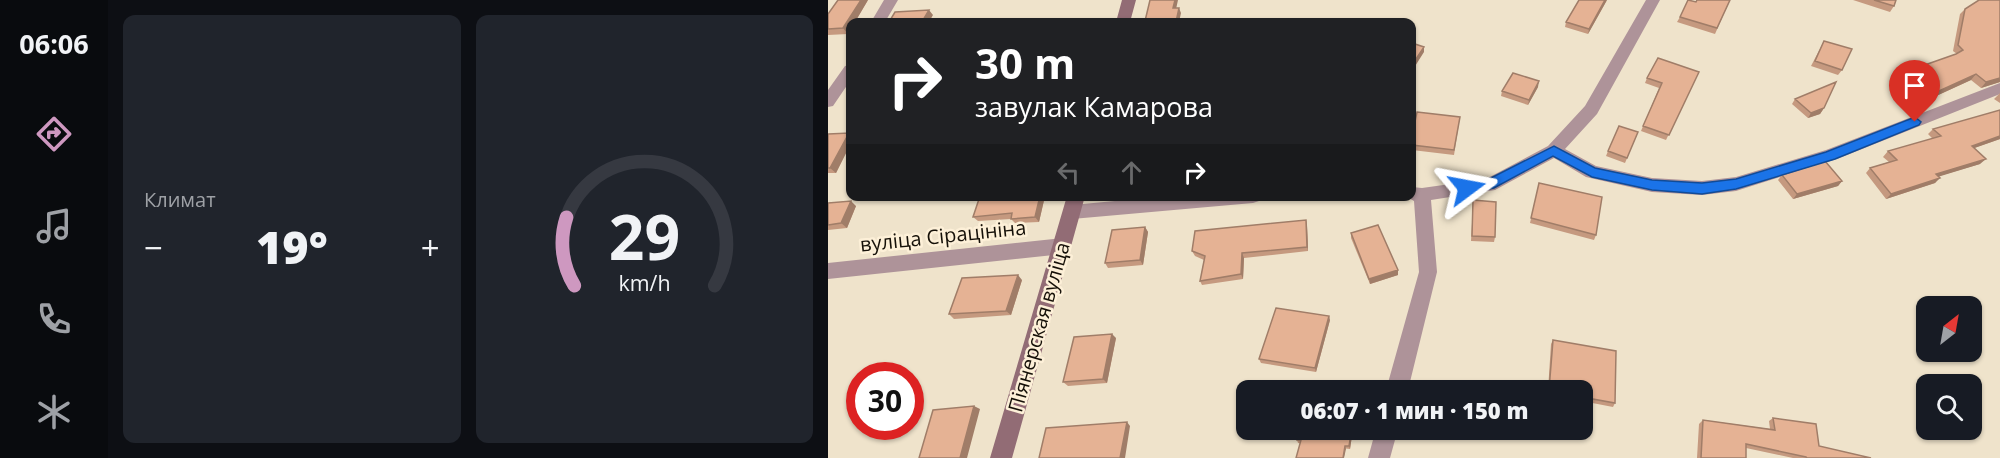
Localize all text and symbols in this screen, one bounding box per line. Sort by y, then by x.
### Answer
text: 06:06 [19,25,89,62]
text: 30 m [975,34,1075,91]
icon: right [876,42,954,120]
pin [1889,60,1940,122]
icon: arrive [1898,69,1931,102]
text: завулак Камарова [975,88,1213,125]
icon: directions [33,113,75,155]
icon: left [1052,156,1085,189]
icon: ahead [1115,156,1148,189]
icon: right [1178,156,1211,189]
position arrow [1435,156,1499,220]
text: Климат [144,186,216,213]
text: 29 [609,193,680,278]
icon: music [33,205,75,247]
street label: вуліца Сірацініна [859,213,1027,258]
text: 19° [256,216,328,277]
text: − [144,225,163,270]
text: + [421,225,440,270]
street label: Піянерская вуліца [1001,239,1076,415]
text: km/h [618,268,670,297]
north arrow [1916,296,1982,362]
map controls [1916,296,1982,440]
icon: phone [33,298,75,340]
speed limit sign: 30 [846,362,924,440]
button: search [1916,374,1982,440]
icon: climate [33,391,75,433]
text: 06:07 · 1 мин · 150 m [1301,395,1528,425]

